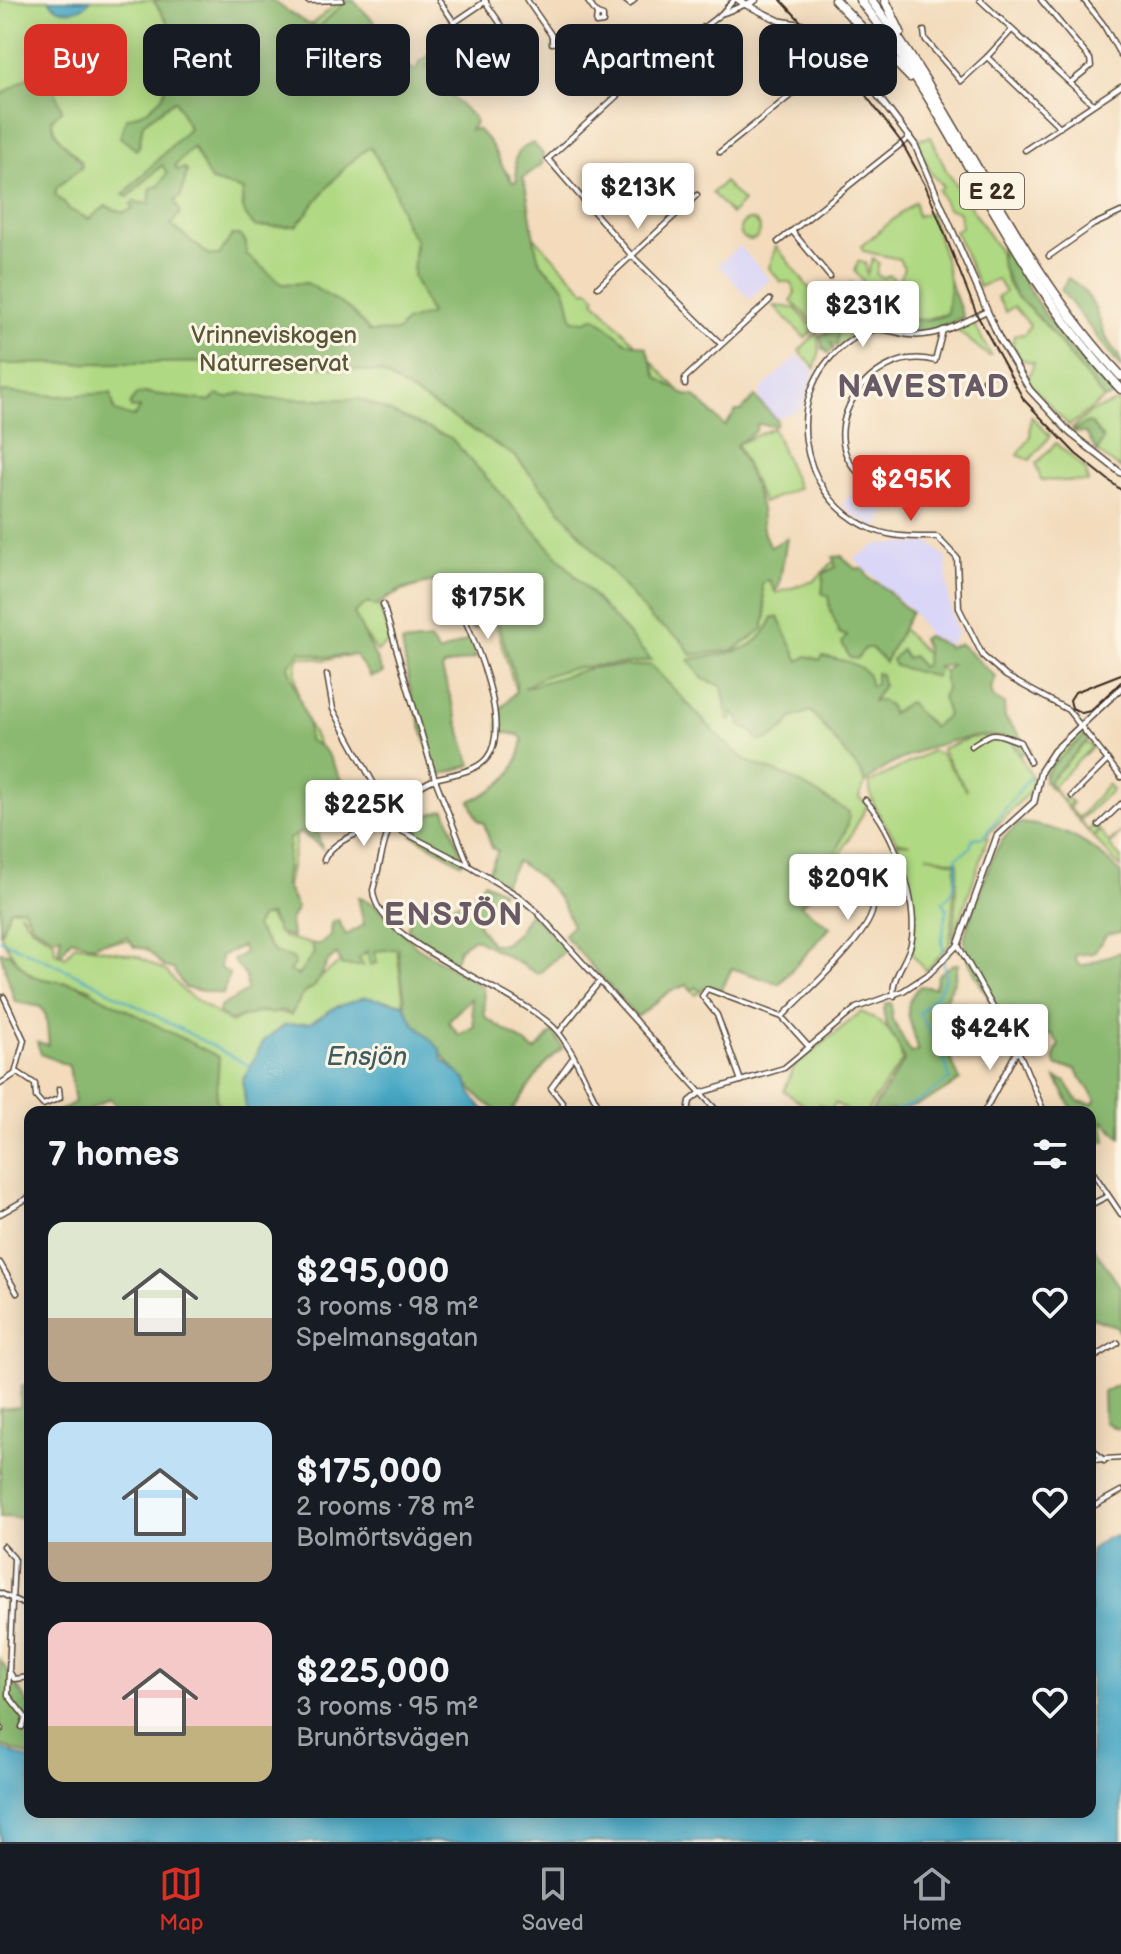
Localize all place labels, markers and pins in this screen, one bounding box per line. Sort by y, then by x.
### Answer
pin: $213K [582,163,694,231]
pin: $231K [807,281,919,349]
pin: $295K [855,455,967,523]
pin: $175K [432,573,544,641]
pin: $225K [308,780,420,848]
pin: $209K [792,854,904,922]
pin: $424K [934,1004,1046,1072]

